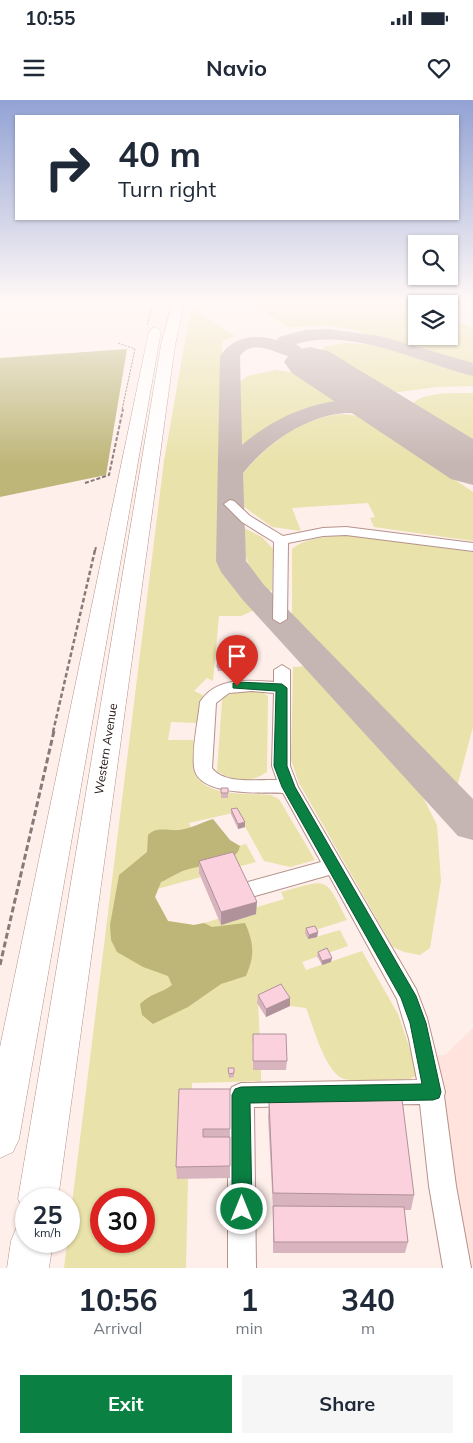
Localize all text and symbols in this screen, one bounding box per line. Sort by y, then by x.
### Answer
text: 10:55 [25,6,75,30]
icon: menu [20,54,48,82]
text: Navio [206,54,267,82]
icon: heart [425,54,453,82]
text: 40 m [118,132,201,176]
icon: right [35,135,100,200]
text: Turn right [118,175,216,203]
map controls [408,235,458,345]
button: search [408,235,458,285]
button: layers [408,295,458,345]
pin [216,635,258,686]
icon: arrive [223,642,251,670]
street label: Western Avenue [91,702,120,796]
position arrow [215,1182,267,1234]
speed limit sign: 30 [90,1188,155,1253]
text: 25 [32,1199,63,1230]
text: km/h [34,1225,61,1240]
text: 10:56 [78,1281,158,1319]
text: 1 [240,1281,258,1319]
text: 340 [341,1281,395,1319]
text: Arrival [93,1318,142,1338]
text: min [236,1318,263,1338]
text: m [361,1318,375,1338]
button: Exit [20,1375,232,1433]
button: Share [242,1375,453,1433]

